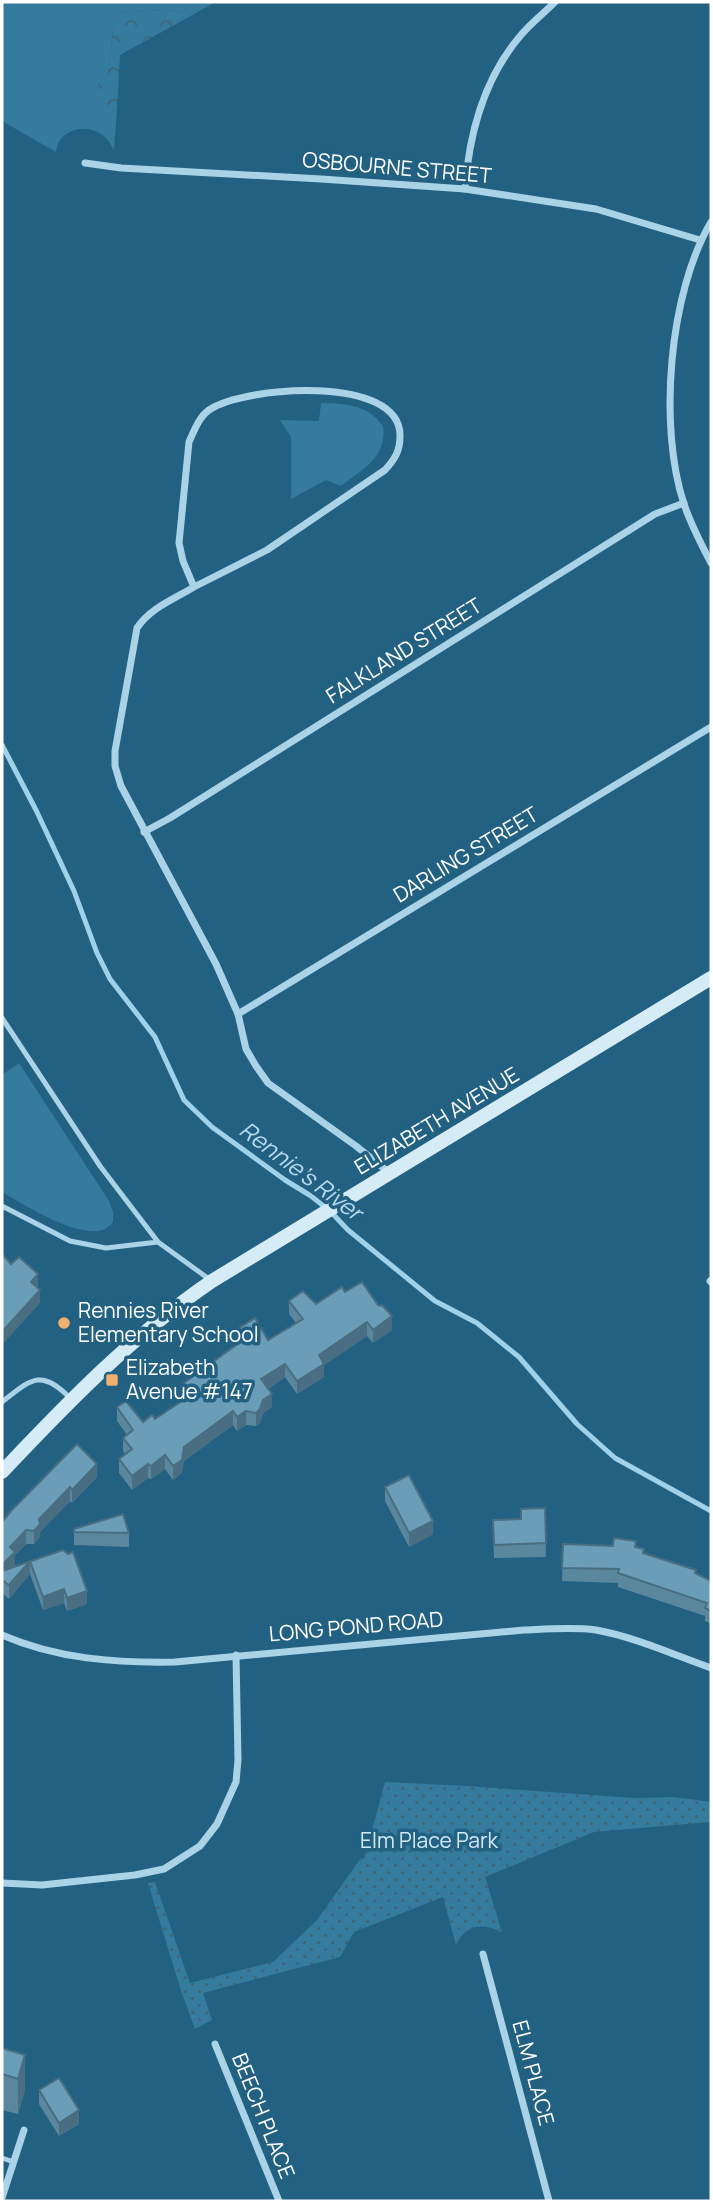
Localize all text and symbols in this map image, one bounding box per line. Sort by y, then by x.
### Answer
street label: OSBOURNE STREET [301,145,493,189]
street label: FALKLAND STREET [320,591,487,709]
street label: DARLING STREET [388,800,544,908]
street label: ELIZABETH AVENUE [349,1060,524,1180]
water label: Rennie's River [233,1113,372,1229]
place label: Rennies River Elementary School [78,1296,259,1348]
marker: Rennies River Elementary School [56,1315,72,1331]
place label: Elizabeth Avenue #147 [126,1353,253,1405]
marker: Elizabeth Avenue #147 [104,1372,120,1388]
street label: LONG POND ROAD [268,1604,444,1648]
park label: Elm Place Park [360,1826,498,1854]
street label: ELM PLACE [506,2017,561,2128]
street label: BEECH PLACE [226,2049,302,2183]

